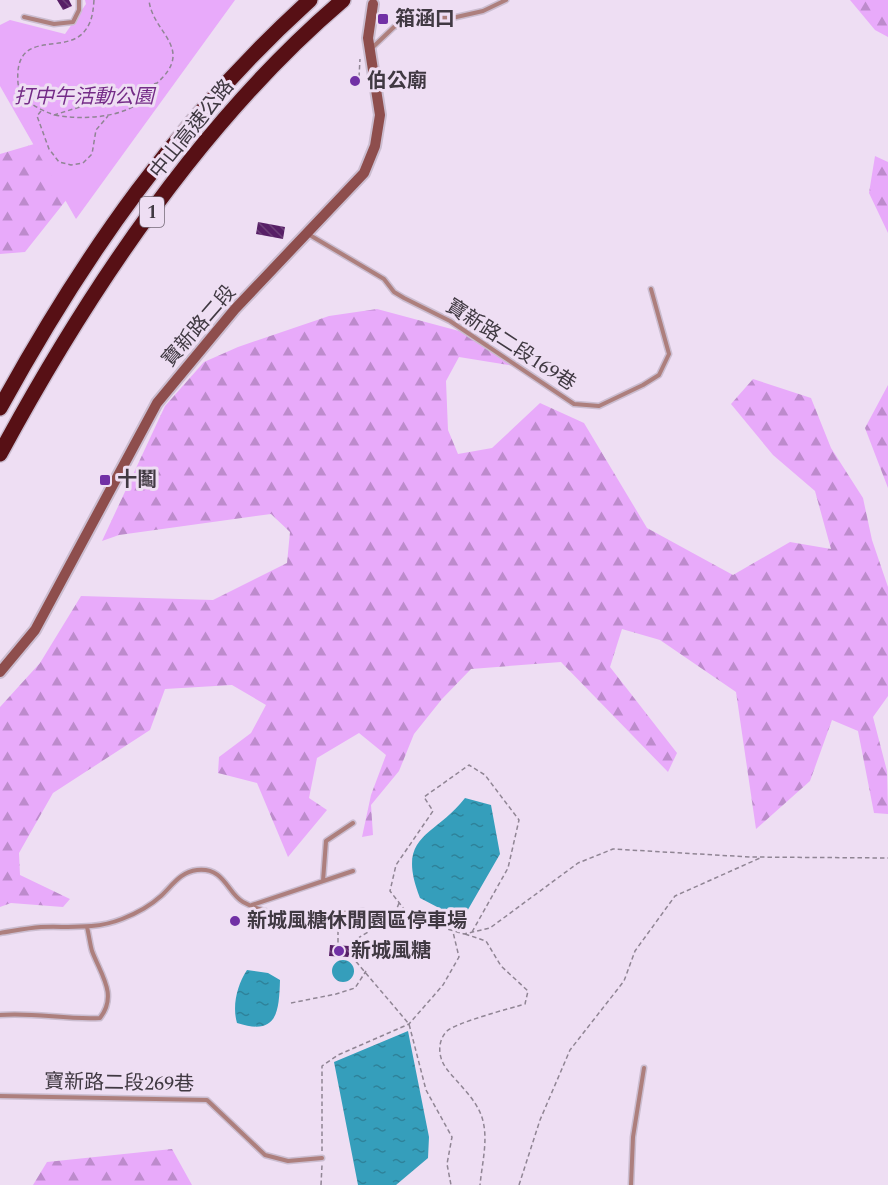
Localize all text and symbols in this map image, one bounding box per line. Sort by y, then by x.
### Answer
place label: 箱涵口 [395,4,455,34]
marker: 箱涵口 [376,12,390,26]
place label: 伯公廟 [367,66,427,96]
street label: 中山高速公路 [143,73,241,185]
marker: 伯公廟 [348,74,362,88]
park label: 打中午活動公園 [14,82,157,112]
road number: 1 [140,197,164,227]
street label: 寶新路二段 [155,278,243,374]
street label: 寶新路二段169巷 [440,292,582,398]
place label: 十鬮 [117,465,157,495]
marker: 十鬮 [98,473,112,487]
place label: 新城風糖休閒園區停車場 [247,906,467,936]
marker: 新城風糖休閒園區停車場 [228,914,242,928]
place label: 新城風糖 [351,936,431,966]
marker: 新城風糖 [332,944,346,958]
street label: 寶新路二段269巷 [44,1067,194,1099]

